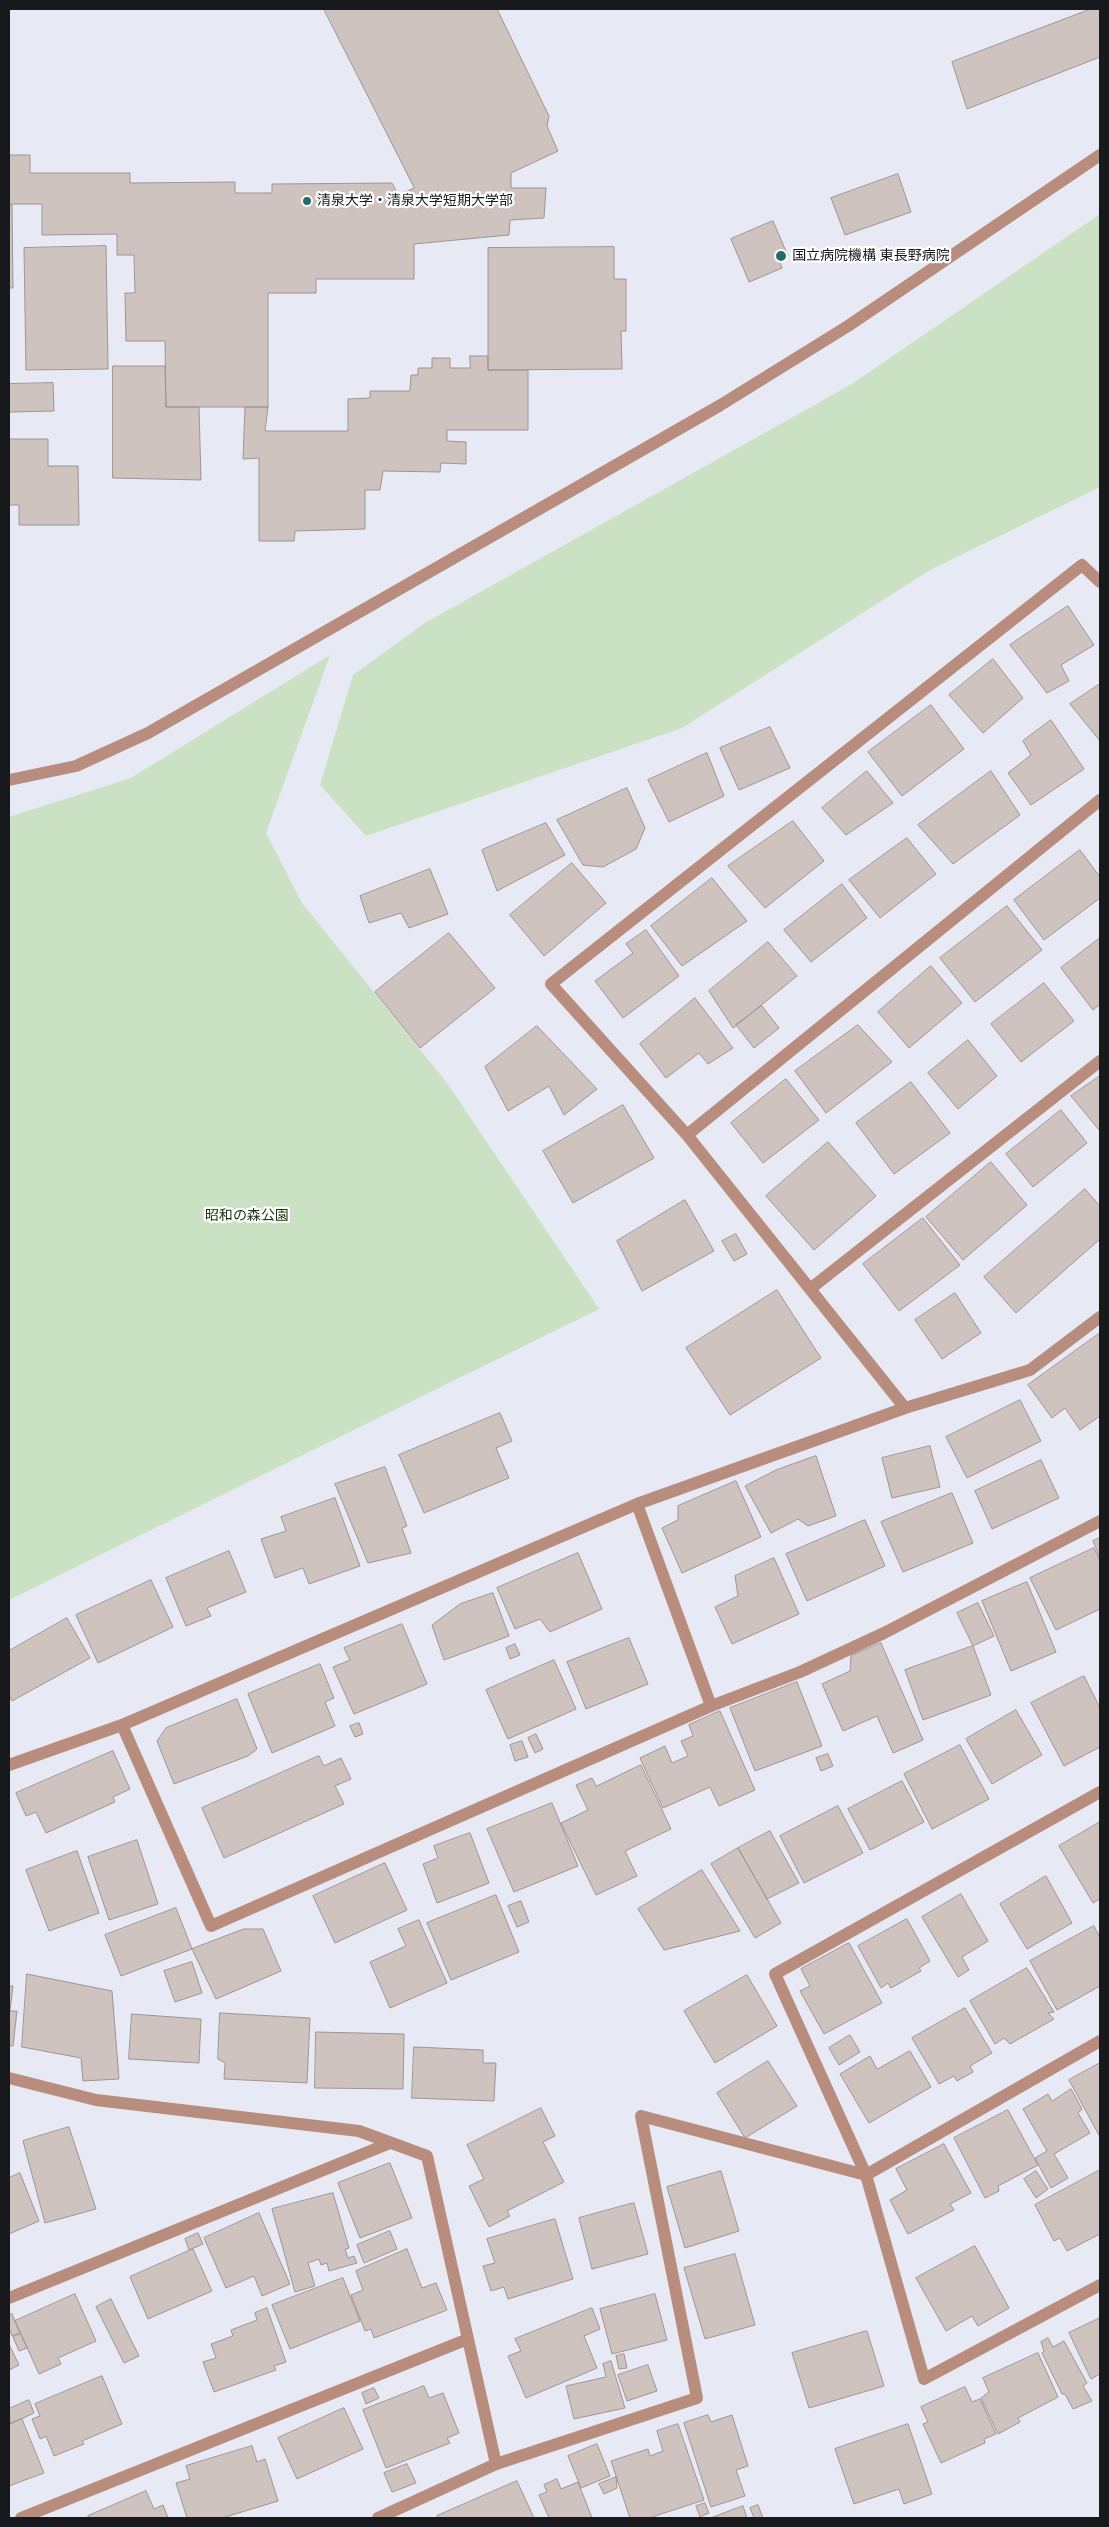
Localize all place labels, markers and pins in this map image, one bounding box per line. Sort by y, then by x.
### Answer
place label: 清泉大学・清泉大学短期大学部 [317,193,513,209]
marker: 清泉大学・清泉大学短期大学部 [301,195,313,207]
place label: 国立病院機構 東長野病院 [792,248,950,264]
marker: 国立病院機構 東長野病院 [774,249,788,263]

